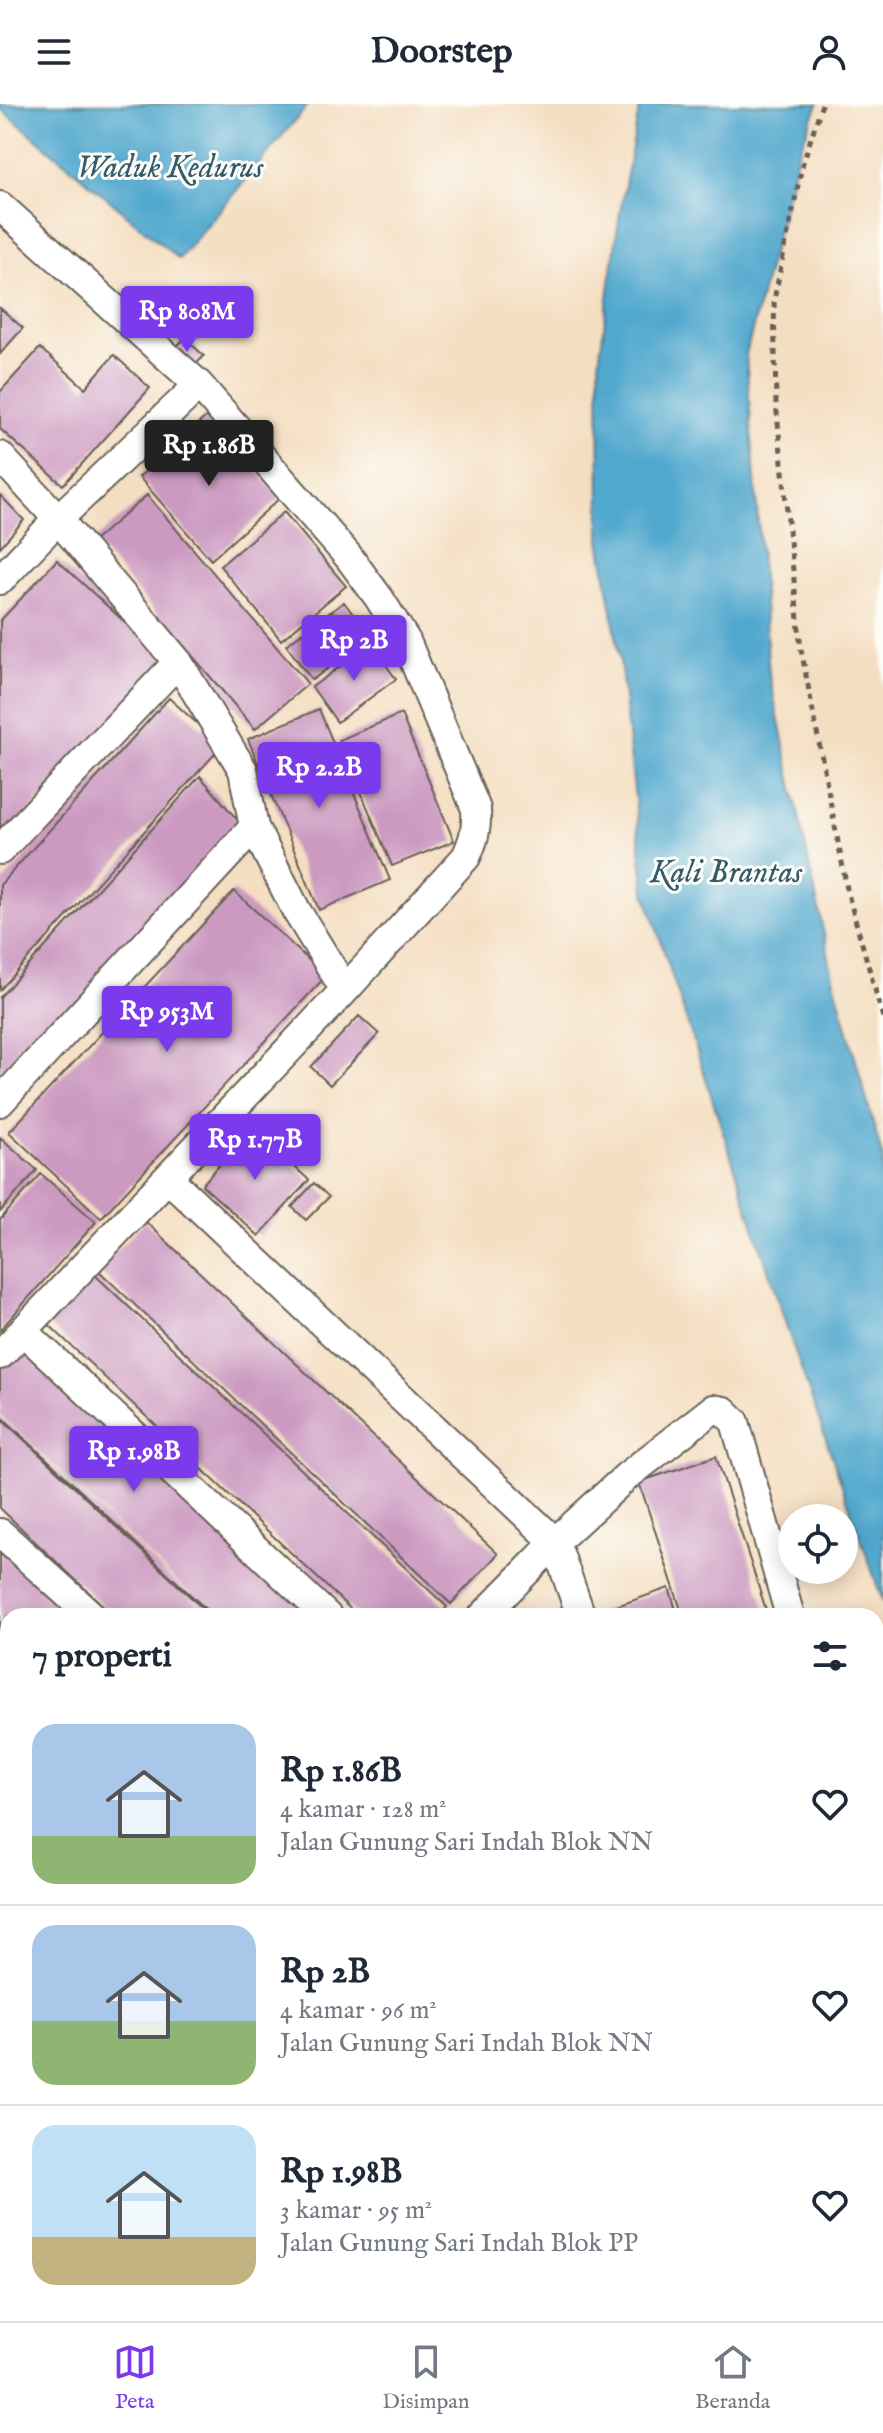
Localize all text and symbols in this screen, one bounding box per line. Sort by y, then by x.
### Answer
text: Doorstep [371,29,512,75]
icon: menu [32,30,76,74]
icon: person [807,30,851,74]
water label: Waduk Kedurus [77,148,264,189]
pin: Rp 808M [113,286,261,354]
text: Rp 808M [138,295,236,328]
pin: Rp 1.86B [126,420,292,488]
text: Rp 1.86B [162,429,256,462]
pin: Rp 2B [298,615,410,683]
text: Rp 2B [320,624,388,657]
pin: Rp 2.2B [245,742,393,810]
text: Rp 2.2B [276,751,362,784]
water label: Kali Brantas [649,853,803,894]
pin: Rp 953M [93,986,241,1054]
text: Rp 953M [120,995,214,1028]
pin: Rp 1.77B [172,1114,338,1182]
text: Rp 1.77B [208,1123,302,1156]
pin: Rp 1.98B [51,1426,217,1494]
text: Rp 1.98B [87,1435,181,1468]
map controls [778,1504,858,1584]
button: locate [778,1504,858,1584]
icon: filters [808,1634,852,1678]
text: 7 properti [32,1635,172,1678]
text: Rp 1.86B [280,1750,402,1793]
icon: home [96,1756,192,1852]
icon: heart [808,1782,852,1826]
text: 4 kamar · 128 m² [280,1793,447,1826]
text: Jalan Gunung Sari Indah Blok NN [280,1826,653,1859]
text: Rp 2B [280,1951,370,1994]
icon: home [96,1957,192,2053]
icon: heart [808,1983,852,2027]
text: 4 kamar · 96 m² [280,1994,437,2027]
text: Jalan Gunung Sari Indah Blok NN [280,2027,653,2060]
text: Rp 1.98B [280,2151,402,2194]
icon: home [96,2157,192,2253]
icon: heart [808,2183,852,2227]
text: 3 kamar · 95 m² [280,2194,432,2227]
text: Jalan Gunung Sari Indah Blok PP [280,2227,638,2260]
tab: Peta [113,2340,157,2416]
tab: Disimpan [382,2340,470,2416]
tab: Beranda [695,2340,770,2416]

